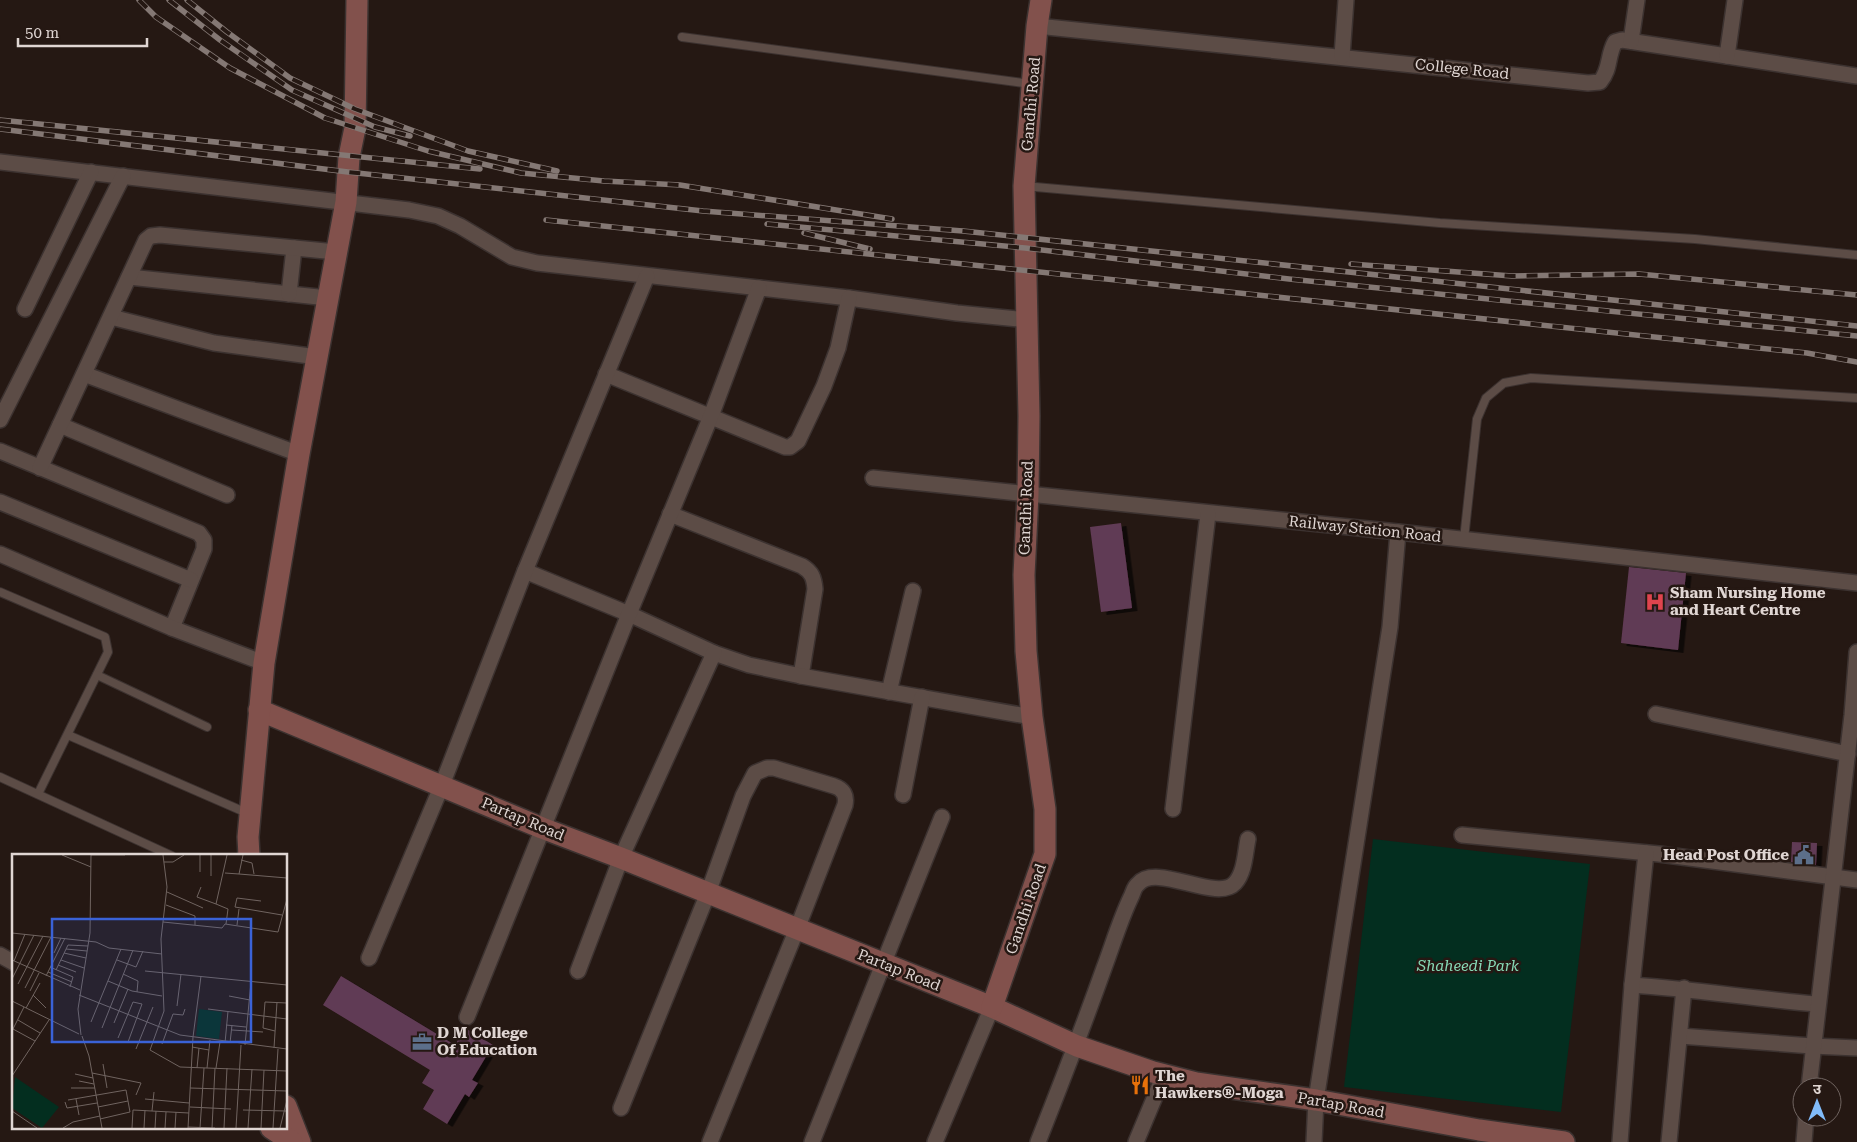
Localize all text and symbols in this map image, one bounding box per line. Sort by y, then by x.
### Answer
scale bar [18,15,146,47]
text: 50 m [25,24,60,42]
street label: College Road [1414,55,1510,83]
street label: Gandhi Road [1018,56,1044,152]
street label: Gandhi Road [1015,460,1037,556]
street label: Railway Station Road [1288,512,1442,546]
place label: Sham Nursing Home and Heart Centre [1670,584,1826,619]
hospital icon: Sham Nursing Home and Heart Centre [1644,591,1666,613]
street label: Partap Road [479,794,567,845]
public building icon: Head Post Office [1793,844,1815,866]
place label: Head Post Office [1663,846,1789,864]
inset map [12,854,288,1130]
street label: Gandhi Road [1002,861,1050,957]
street label: Partap Road [855,945,943,995]
park label: Shaheedi Park [1416,957,1520,975]
place label: D M College Of Education [437,1024,537,1059]
office icon: D M College Of Education [411,1031,433,1053]
place label: The Hawkers®-Moga [1155,1067,1284,1102]
restaurant icon: The Hawkers®-Moga [1129,1074,1151,1096]
north arrow [1792,1077,1842,1127]
text: उ [1813,1081,1822,1097]
street label: Partap Road [1296,1089,1386,1122]

